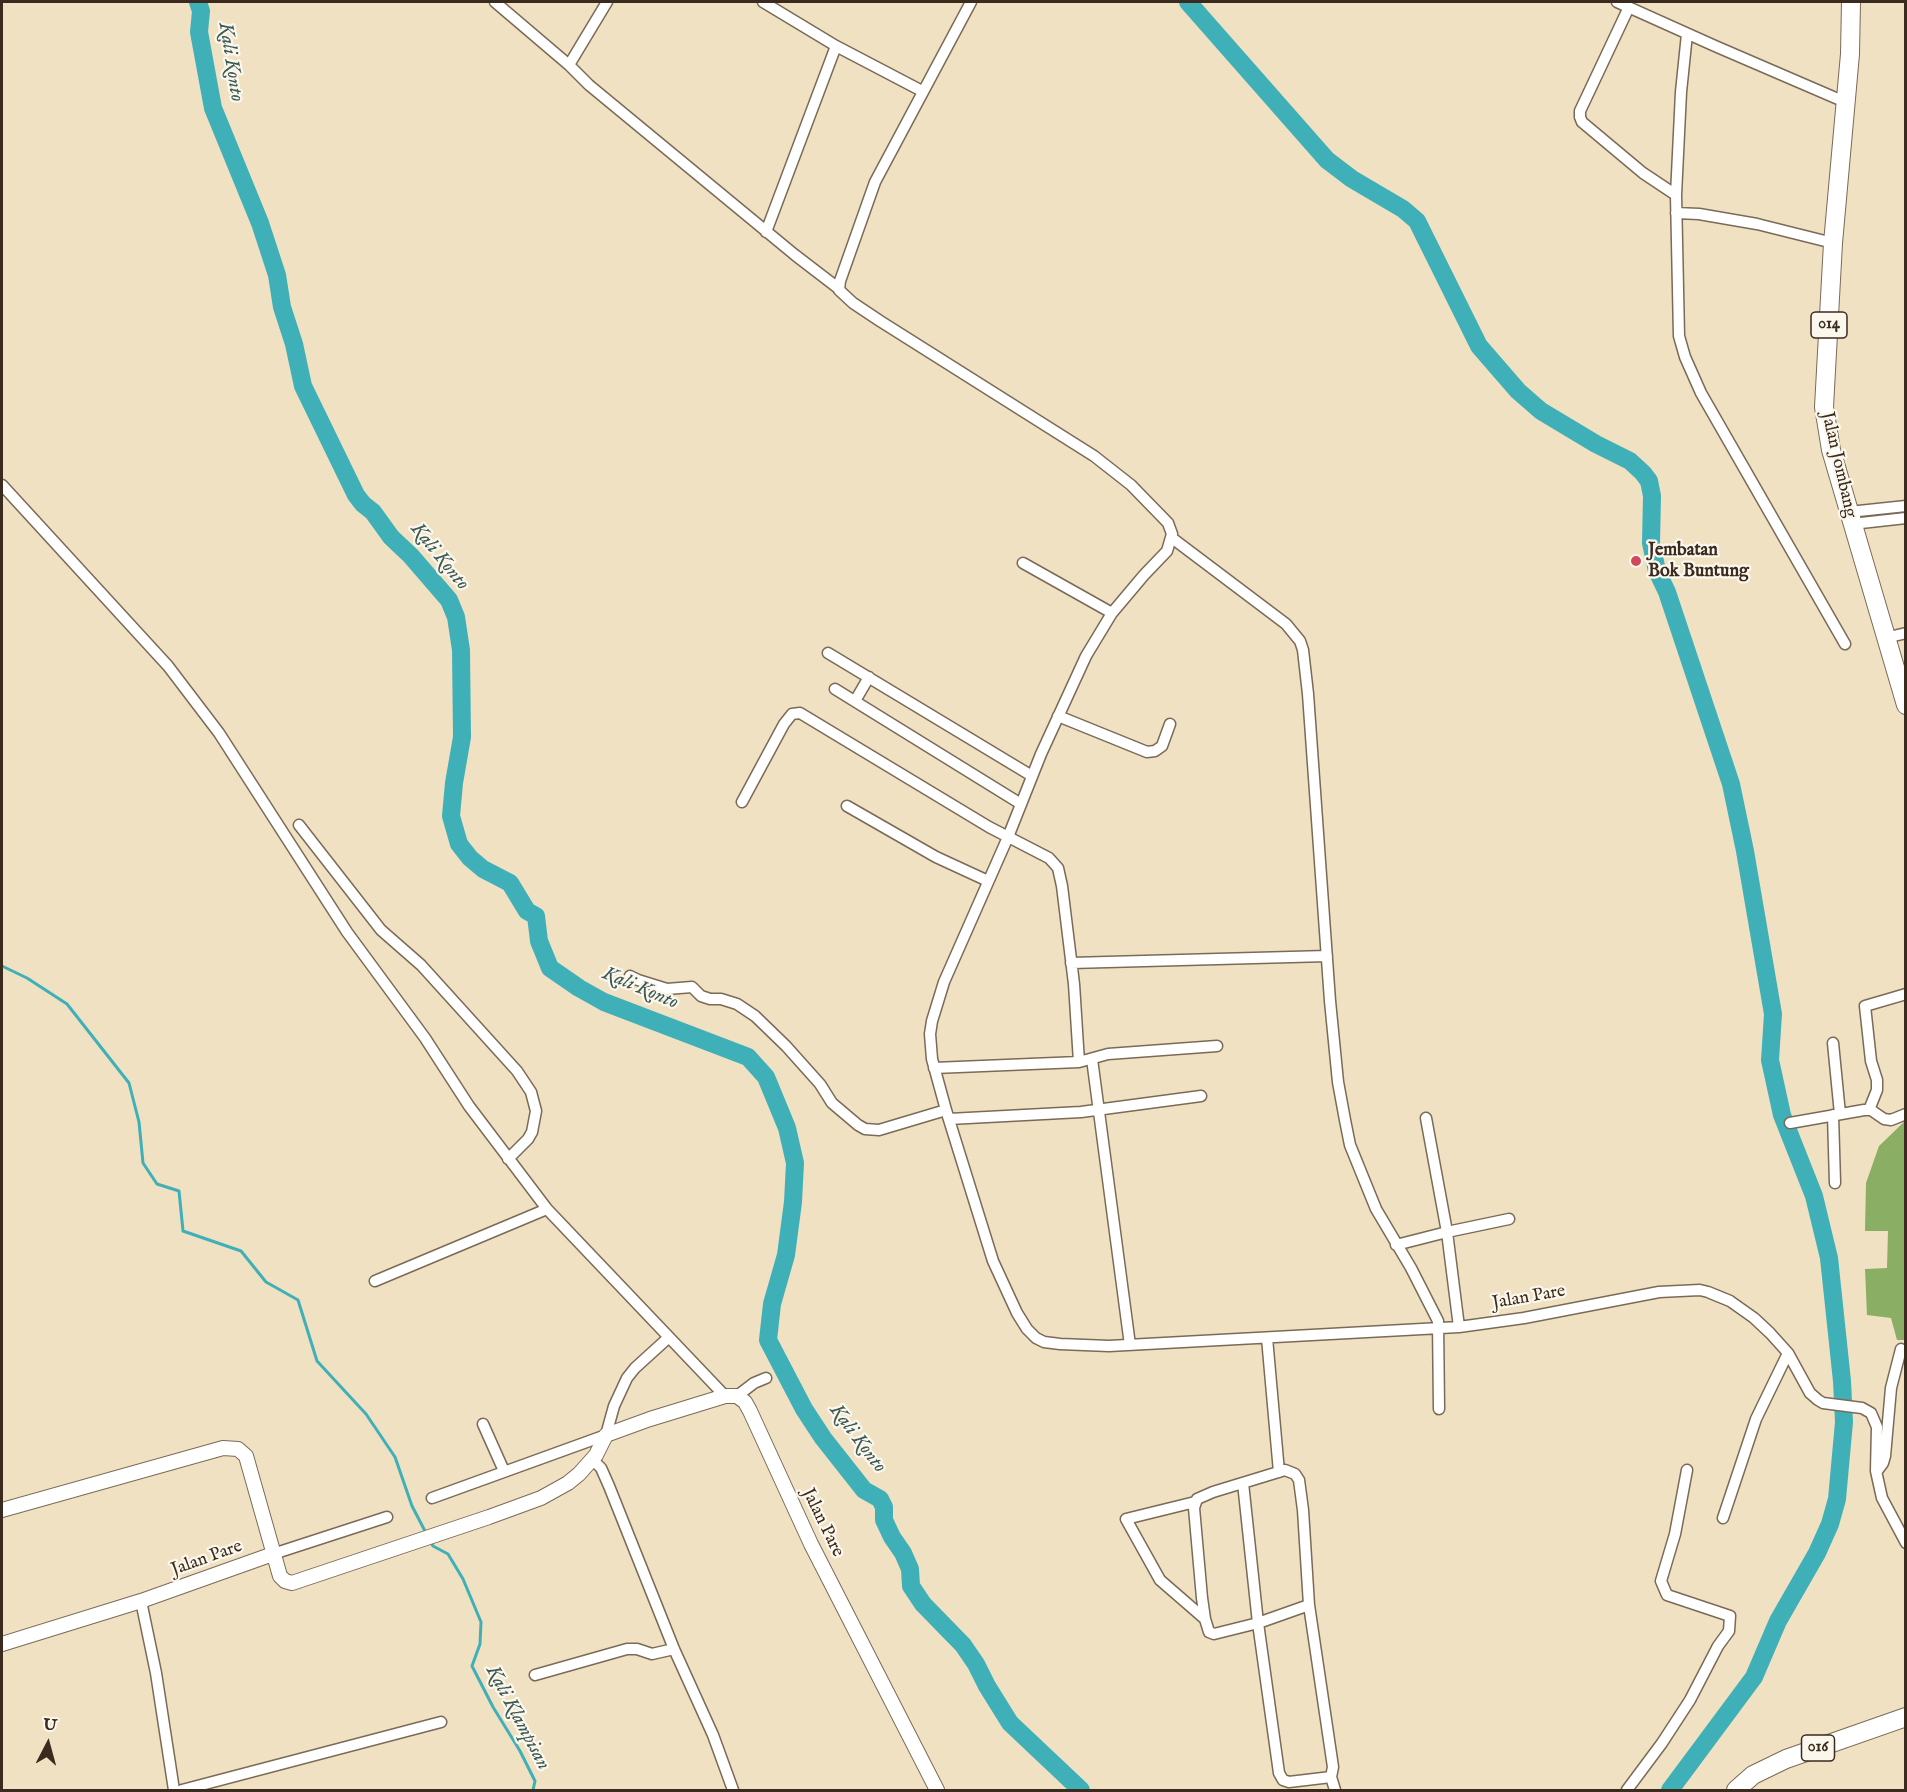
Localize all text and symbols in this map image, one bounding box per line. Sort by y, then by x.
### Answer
water label: Kali Konto [212,21,248,103]
road number: 014 [1811,312,1847,338]
street label: Jalan Jombang [1815,410,1861,520]
water label: Kali Konto [405,518,473,596]
place label: Jembatan Bok Buntung [1648,540,1749,582]
marker: Jembatan Bok Buntung [1629,554,1643,568]
water label: Kali Konto [599,962,681,1016]
street label: Jalan Pare [1491,1281,1567,1315]
water label: Kali Konto [823,1400,891,1478]
street label: Jalan Pare [796,1485,848,1561]
street label: Jalan Pare [169,1536,245,1582]
water label: Kali Klampisan [479,1662,555,1774]
north arrow [18,1714,78,1774]
text: U [42,1715,58,1737]
road number: 016 [1802,1735,1834,1761]

